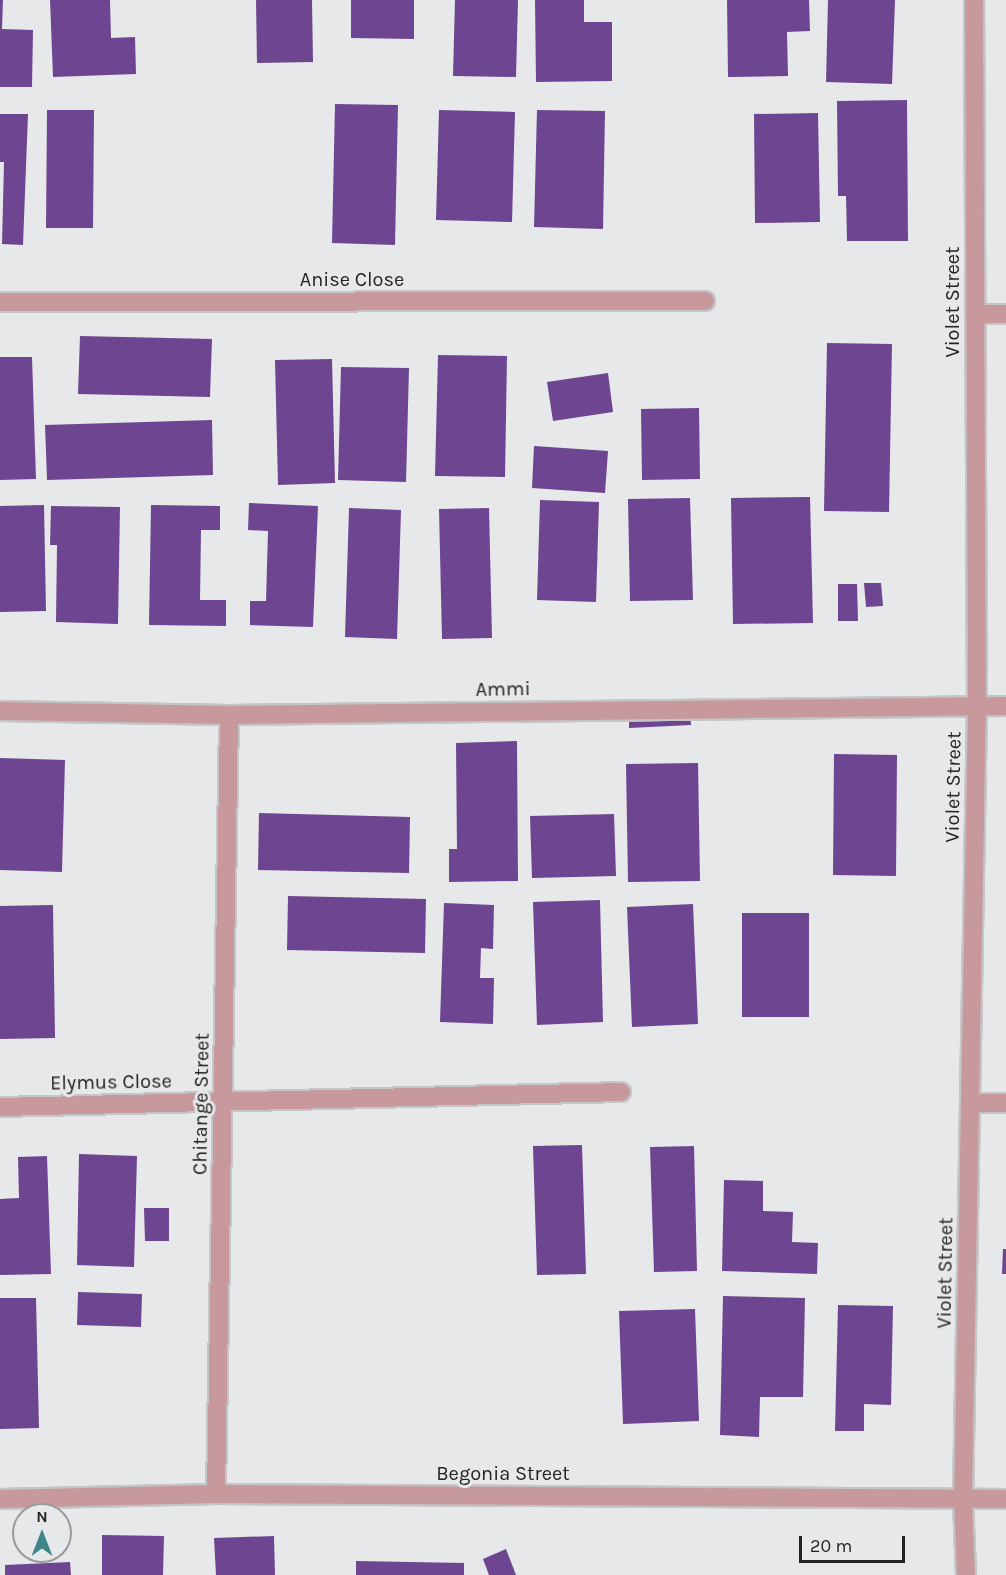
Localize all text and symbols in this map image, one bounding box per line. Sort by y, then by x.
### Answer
street label: Violet Street [940,246,964,358]
street label: Anise Close [300,267,404,291]
street label: Ammi [475,677,531,701]
street label: Violet Street [940,731,966,843]
street label: Chitange Street [188,1033,214,1175]
street label: Elymus Close [50,1069,172,1095]
street label: Violet Street [932,1217,958,1329]
street label: Begonia Street [436,1461,570,1485]
north arrow [12,1503,72,1563]
text: N [36,1507,48,1526]
scale bar [802,1524,908,1562]
text: 20 m [810,1535,852,1557]

